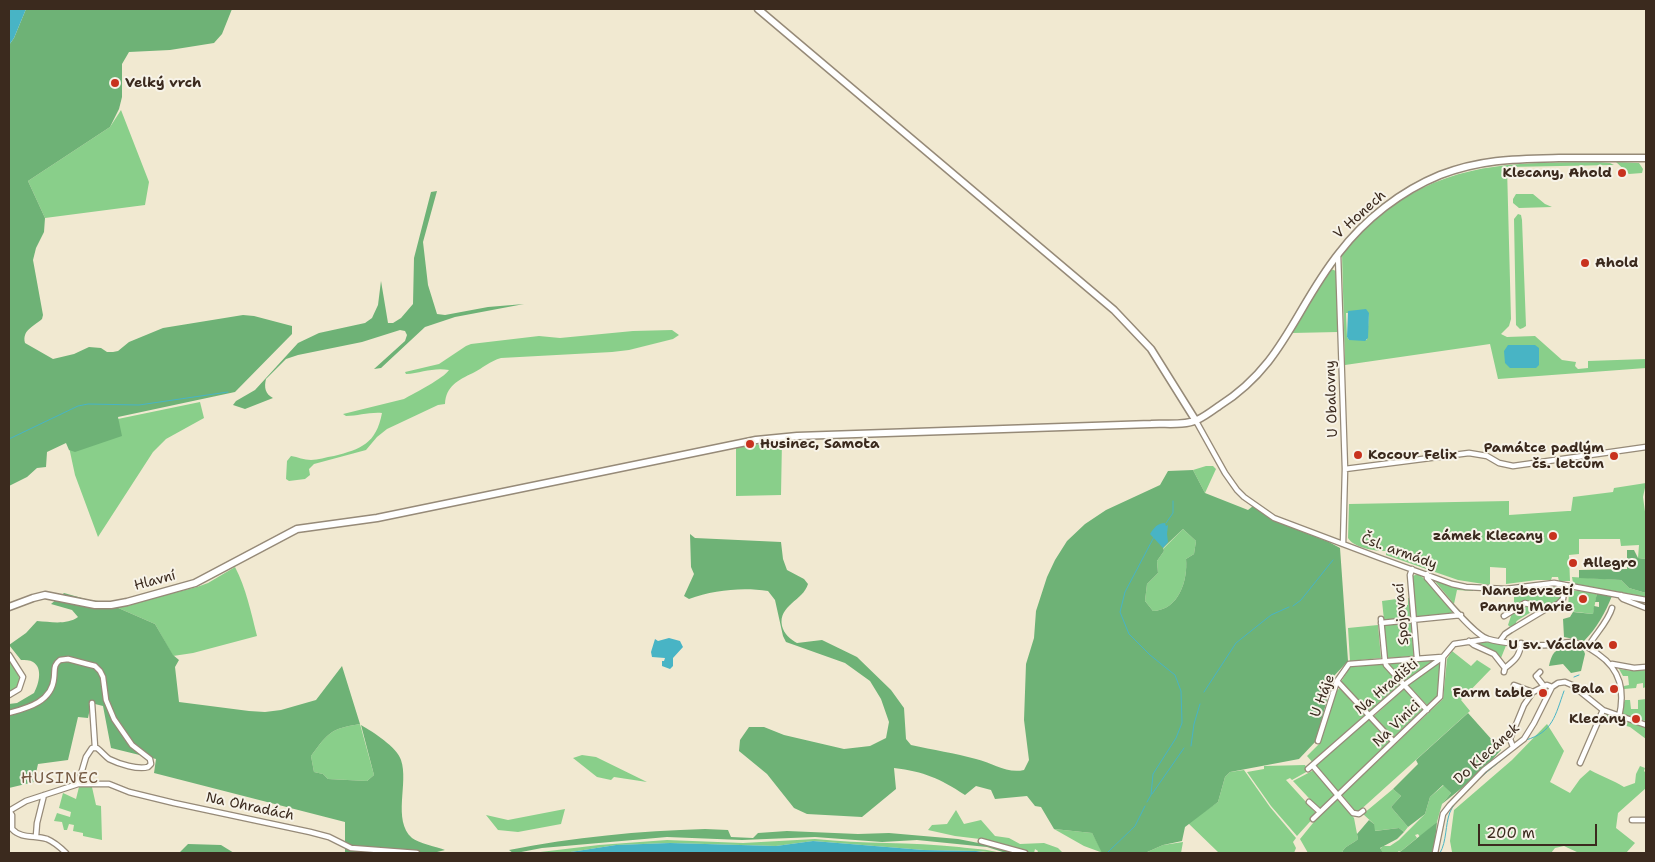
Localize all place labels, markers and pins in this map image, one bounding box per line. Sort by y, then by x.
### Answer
place label: Velký vrch [125,75,201,91]
marker: Velký vrch [109,77,121,89]
place label: Klecany, Ahold [1503,165,1612,181]
marker: Klecany, Ahold [1616,167,1628,179]
place label: Ahold [1595,255,1638,271]
marker: Ahold [1579,257,1591,269]
place label: Husinec, Samota [760,436,880,452]
marker: Husinec, Samota [744,438,756,450]
place label: Památce padlým čs. letcům [1484,440,1604,472]
place label: Kocour Felix [1368,447,1457,463]
marker: Kocour Felix [1352,449,1364,461]
marker: Památce padlým čs. letcům [1608,450,1620,462]
place label: zámek Klecany [1433,528,1543,544]
marker: zámek Klecany [1547,530,1559,542]
place label: Allegro [1583,555,1637,571]
marker: Allegro [1567,557,1579,569]
place label: Nanebevzetí Panny Marie [1480,583,1573,616]
marker: Nanebevzetí Panny Marie [1577,593,1589,605]
place label: U sv. Václava [1508,637,1603,653]
marker: U sv. Václava [1607,639,1619,651]
place label: Bala [1572,681,1604,697]
marker: Bala [1608,683,1620,695]
place label: Farm table [1453,685,1533,701]
marker: Farm table [1537,687,1549,699]
place label: Klecany [1569,711,1626,727]
marker: Klecany [1630,713,1642,725]

